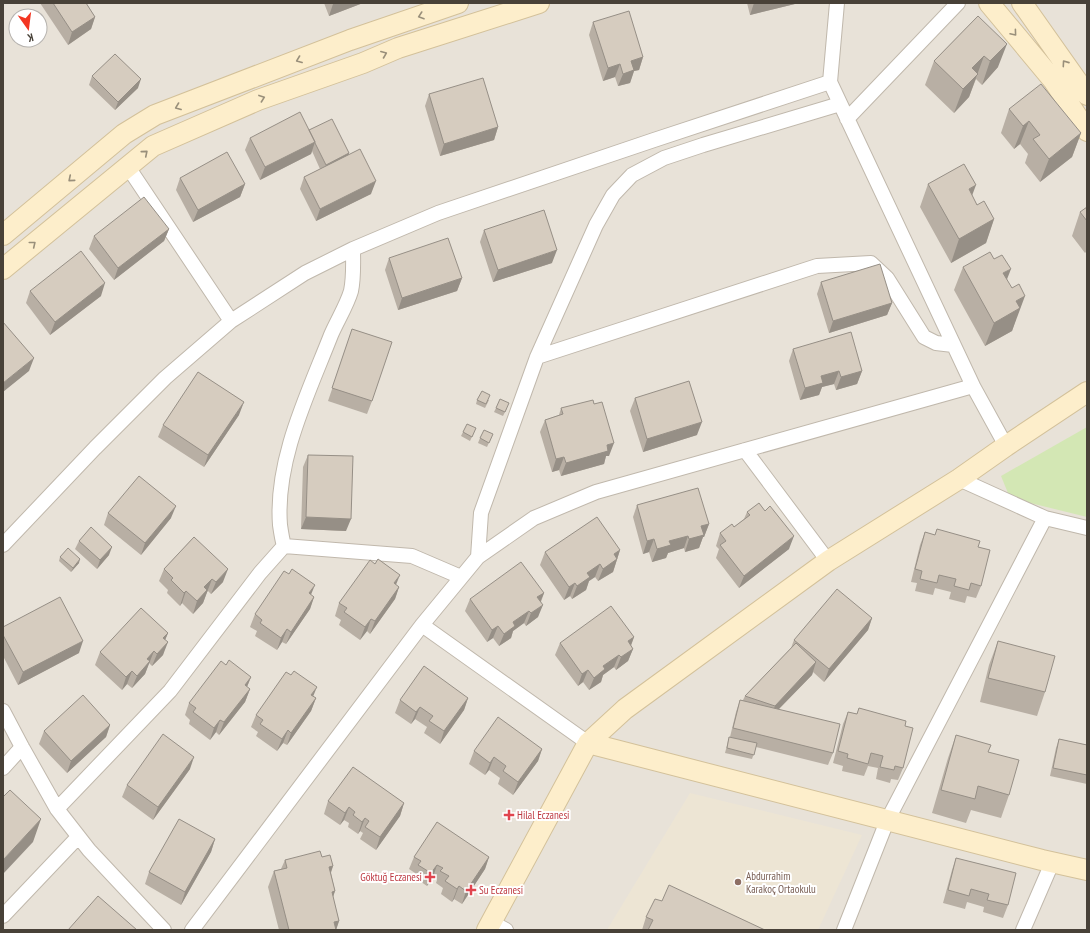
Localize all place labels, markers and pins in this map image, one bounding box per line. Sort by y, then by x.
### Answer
place label: Hilal Eczanesi [517,808,569,822]
marker: Hilal Eczanesi [504,810,514,820]
place label: Abdurrahim Karakoç Ortaokulu [746,869,816,896]
place label: Göktuğ Eczanesi [360,870,422,884]
marker: Göktuğ Eczanesi [425,872,435,882]
marker: Abdurrahim Karakoç Ortaokulu [733,877,743,887]
place label: Su Eczanesi [479,883,523,897]
marker: Su Eczanesi [466,885,476,895]

